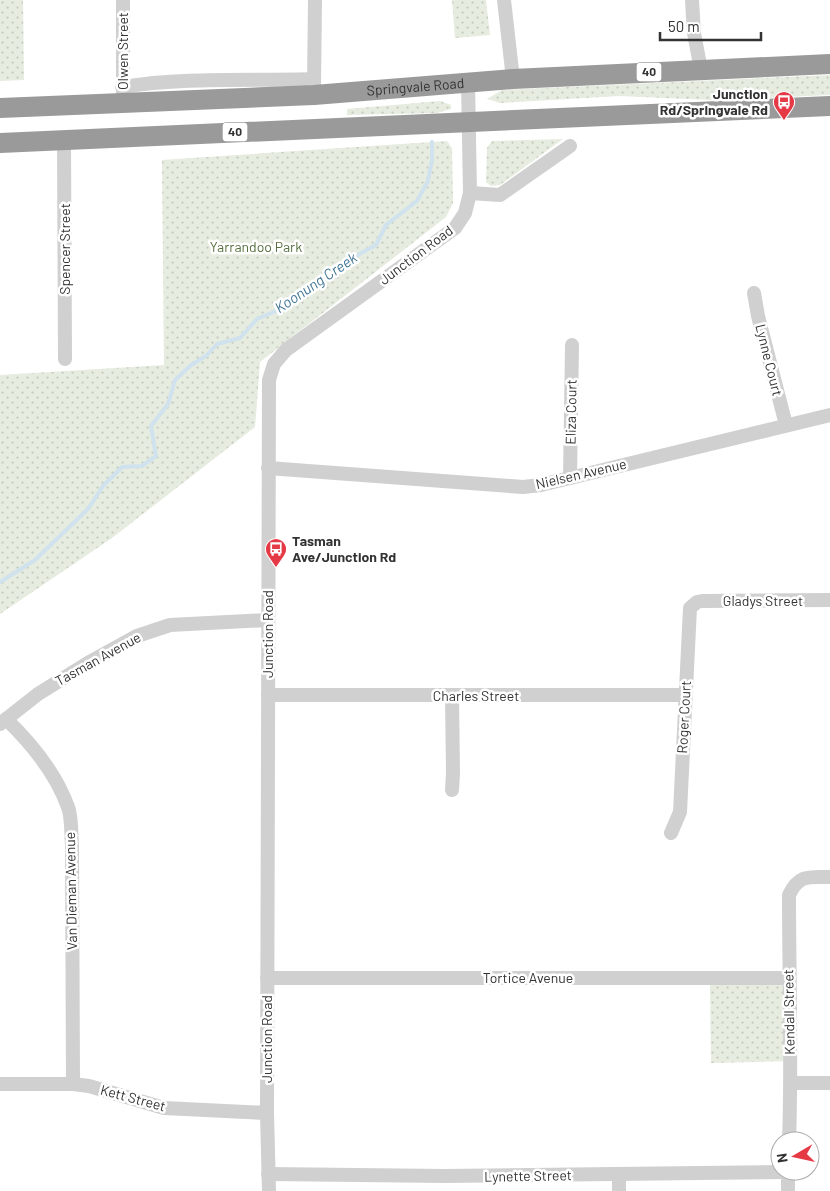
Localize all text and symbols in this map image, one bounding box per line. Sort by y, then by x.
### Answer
scale bar [660,10,761,42]
street label: Olwen Street [114,12,131,90]
text: 50 m [668,17,700,35]
road number: 40 [636,62,662,82]
street label: Springvale Road [366,74,465,99]
place label: Junction Rd/Springvale Rd [660,85,768,118]
bus stop icon: Junction Rd/Springvale Rd [772,90,796,121]
road number: 40 [222,122,248,142]
street label: Spencer Street [56,203,73,295]
street label: Junction Road [375,221,456,288]
park label: Yarrandoo Park [210,238,302,255]
water label: Koonung Creek [271,248,361,316]
street label: Lynne Court [752,322,787,398]
street label: Eliza Court [561,379,580,445]
street label: Nielsen Avenue [534,455,628,492]
place label: Tasman Ave/Junction Rd [292,532,396,565]
bus stop icon: Tasman Ave/Junction Rd [264,537,288,568]
street label: Junction Road [259,590,276,678]
street label: Gladys Street [723,592,803,609]
street label: Tasman Avenue [52,628,144,689]
street label: Roger Court [673,680,694,754]
street label: Charles Street [433,687,519,704]
street label: Van Dieman Avenue [61,832,80,950]
street label: Tortice Avenue [483,969,573,986]
street label: Kendall Street [779,969,798,1055]
street label: Junction Road [258,995,275,1083]
street label: Kett Street [99,1081,168,1114]
north arrow [770,1131,820,1181]
text: N [773,1152,791,1164]
street label: Lynette Street [484,1166,572,1185]

